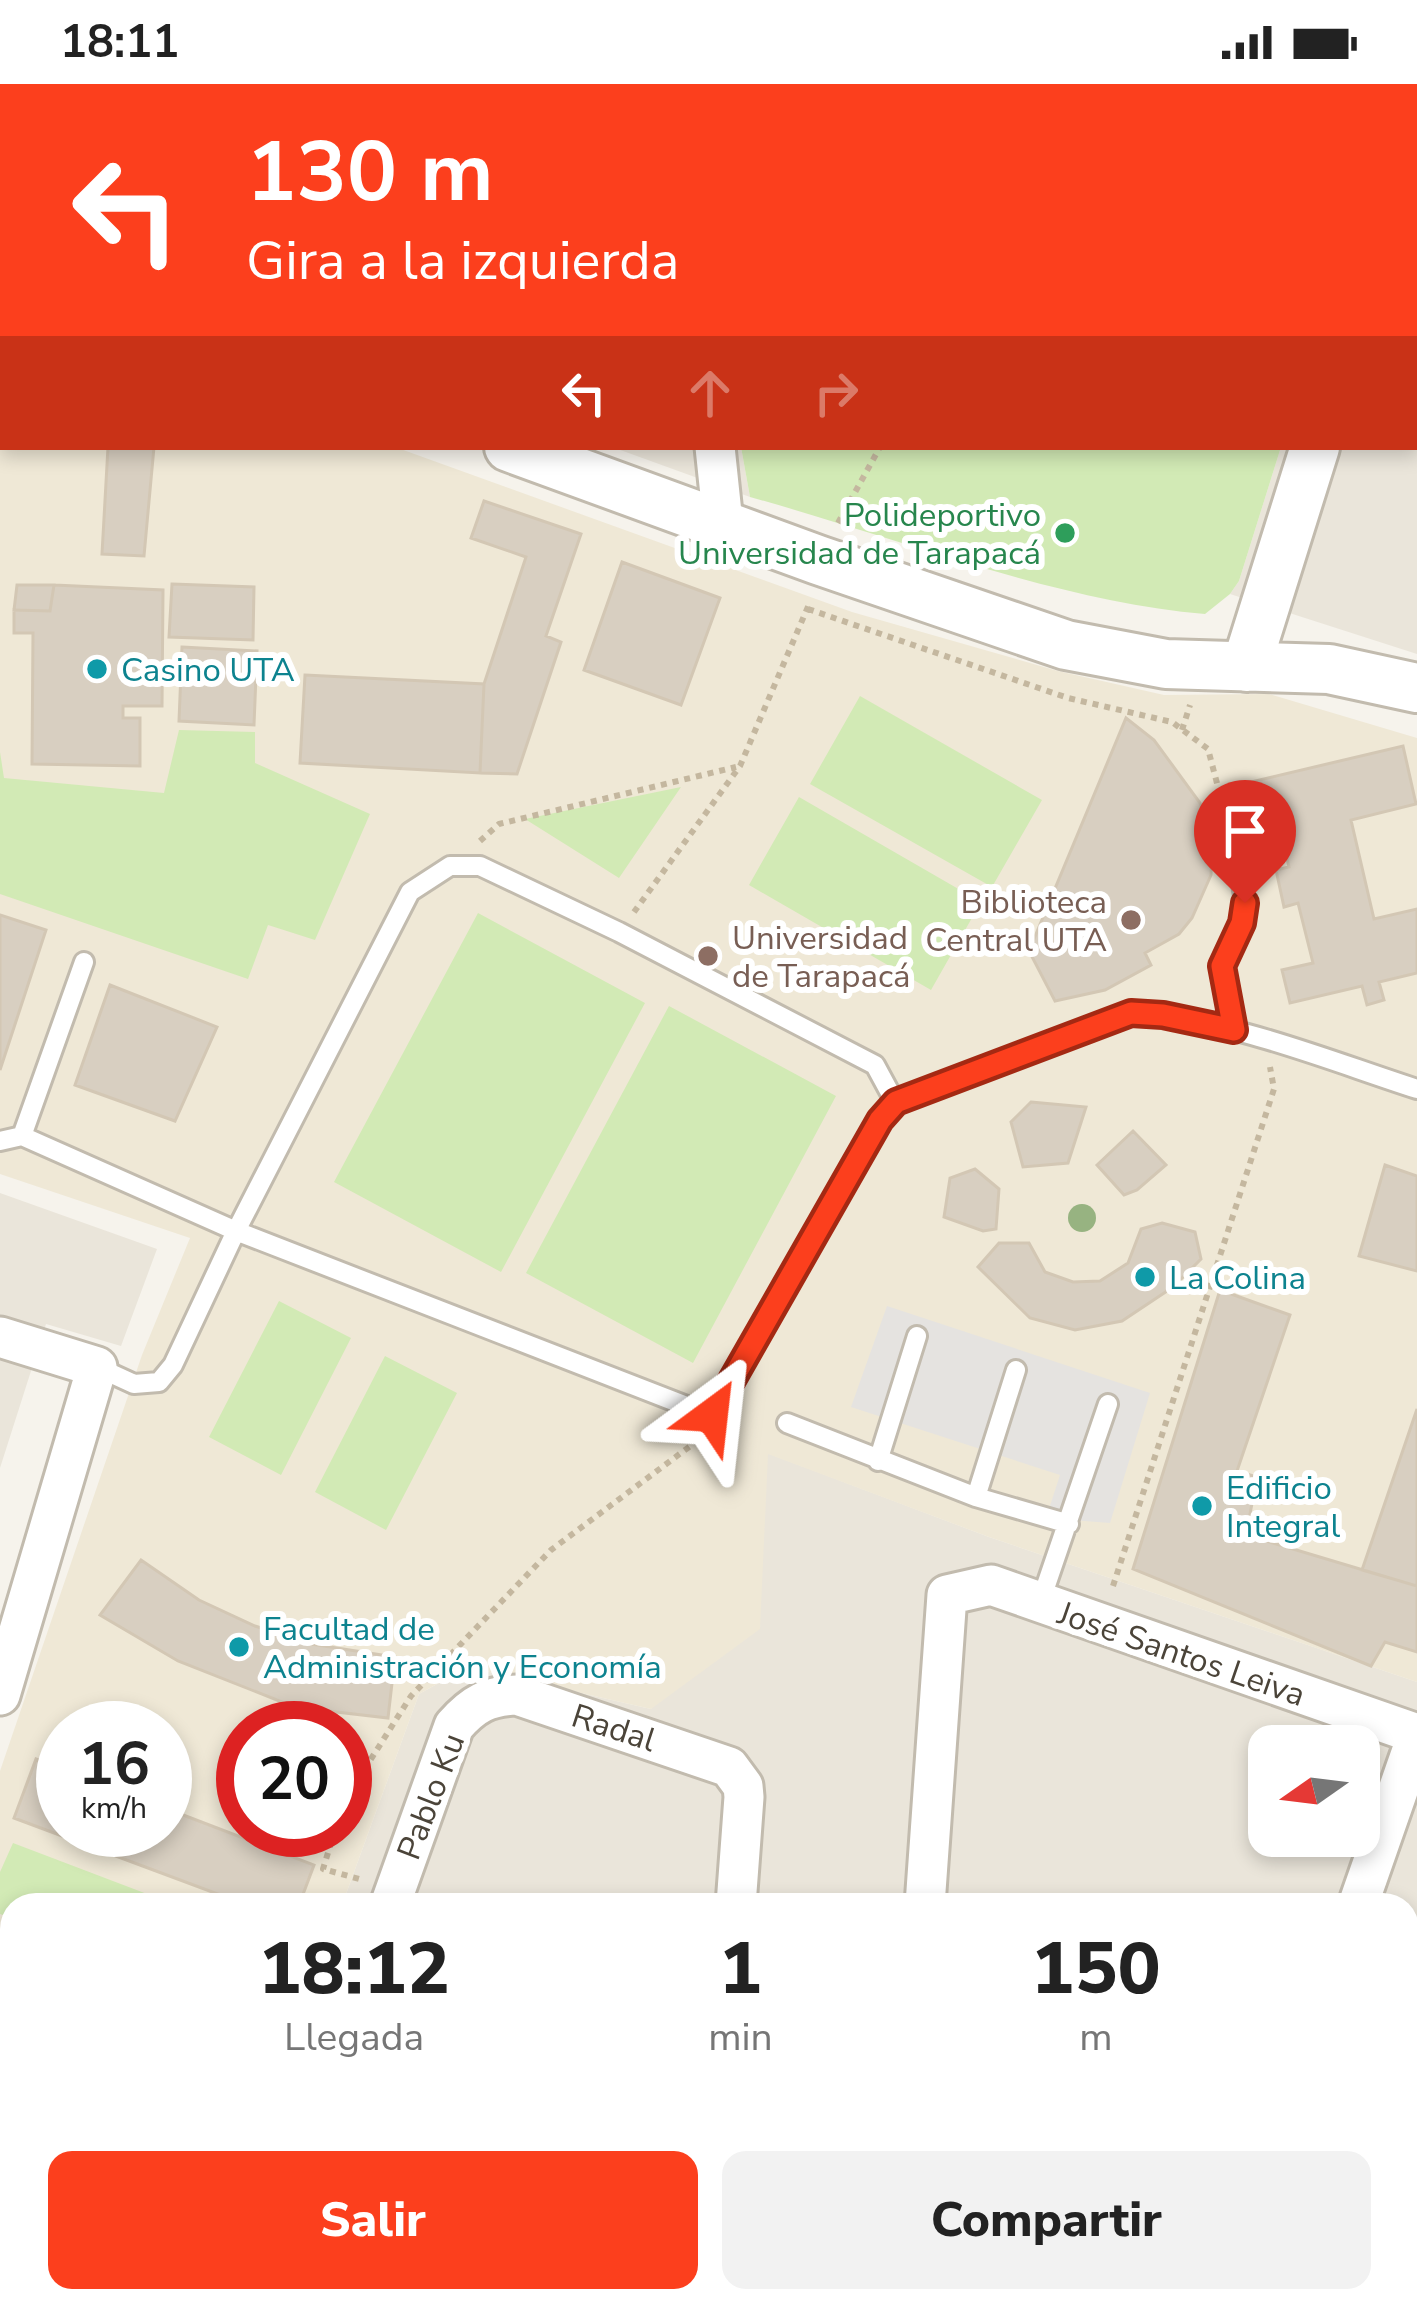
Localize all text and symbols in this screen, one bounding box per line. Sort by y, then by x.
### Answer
text: 18:11 [60,12,179,73]
text: 130 m [246,115,494,230]
icon: left [48,132,204,288]
text: Gira a la izquierda [246,224,679,298]
icon: left [551,360,617,426]
icon: ahead [677,360,743,426]
icon: right [803,360,869,426]
place label: Polideportivo Universidad de Tarapacá [678,493,1041,576]
marker: Polideportivo Universidad de Tarapacá [1052,520,1078,546]
place label: Casino UTA [121,648,295,693]
marker: Casino UTA [84,656,110,682]
pin [1194,780,1296,903]
icon: arrive [1212,798,1278,864]
place label: Biblioteca Central UTA [925,880,1107,963]
marker: Biblioteca Central UTA [1118,907,1144,933]
place label: Universidad de Tarapacá [732,916,911,999]
marker: Universidad de Tarapacá [695,943,721,969]
place label: La Colina [1169,1256,1306,1301]
marker: La Colina [1132,1264,1158,1290]
position arrow [649,1352,775,1478]
place label: Edificio Integral [1226,1466,1341,1549]
marker: Edificio Integral [1189,1493,1215,1519]
street label: José Santos Leiva [1051,1591,1311,1718]
place label: Facultad de Administración y Economía [263,1607,662,1690]
marker: Facultad de Administración y Economía [226,1634,252,1660]
street label: Radal [566,1694,662,1763]
speed limit sign: 20 [216,1701,372,1857]
text: 16 [78,1723,150,1805]
north arrow [1248,1725,1380,1857]
map controls [1248,1725,1380,1857]
street label: Pablo Ku [387,1727,476,1866]
text: km/h [81,1788,147,1829]
text: 18:12 [258,1920,450,2018]
text: 1 [719,1920,762,2018]
text: 150 [1031,1920,1161,2018]
text: Llegada [284,2011,424,2064]
text: min [708,2011,773,2064]
text: m [1079,2011,1113,2064]
button: Salir [48,2151,698,2289]
button: Compartir [722,2151,1371,2289]

